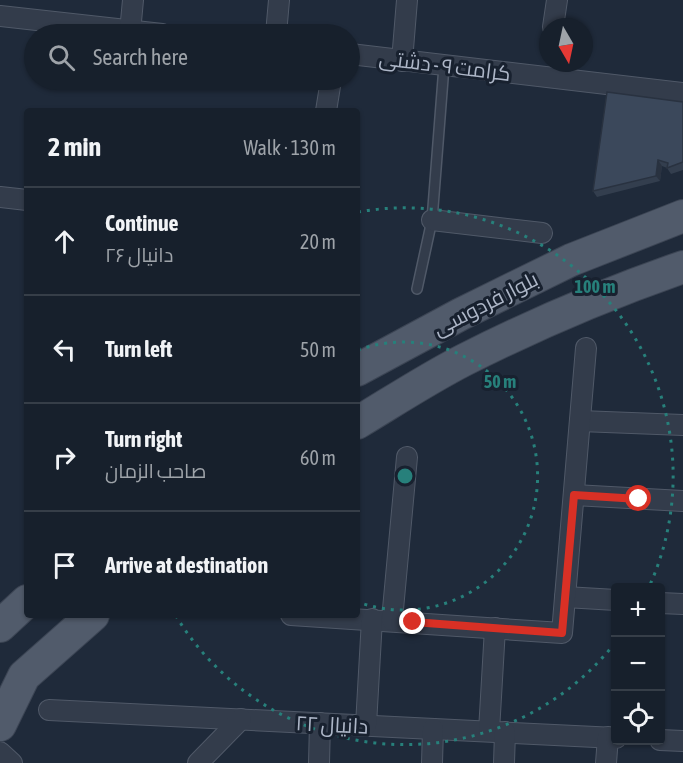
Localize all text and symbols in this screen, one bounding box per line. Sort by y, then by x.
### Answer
north arrow [539,18,593,72]
search box [24,24,360,90]
icon: search [45,41,78,74]
text: Search here [93,44,188,70]
street label: کرامت ۹ - دشتی [377,45,512,87]
text: 2 min [48,132,101,162]
text: Walk · 130 m [244,136,336,159]
text: Continue [105,210,179,236]
icon: ahead [48,225,81,258]
text: 20 m [300,230,336,253]
text: دانیال ۲۶ [105,243,173,266]
street label: بلوار فردوسی [428,266,543,342]
text: 100 m [575,276,615,297]
icon: left [48,333,81,366]
text: Turn left [105,336,172,362]
text: 50 m [300,338,336,361]
text: 50 m [484,371,516,392]
text: Turn right [105,426,182,452]
icon: right [48,441,81,474]
text: 60 m [300,446,336,469]
text: صاحب الزمان [105,459,206,482]
centre of rings [395,466,415,486]
route start [625,485,651,511]
icon: arrive [48,549,81,582]
text: Arrive at destination [105,552,268,578]
map controls [611,583,665,745]
button: + [611,583,665,637]
route end [399,608,425,634]
button: − [611,637,665,691]
button: locate [611,691,665,745]
street label: دانیال ۲۲ [295,710,369,740]

